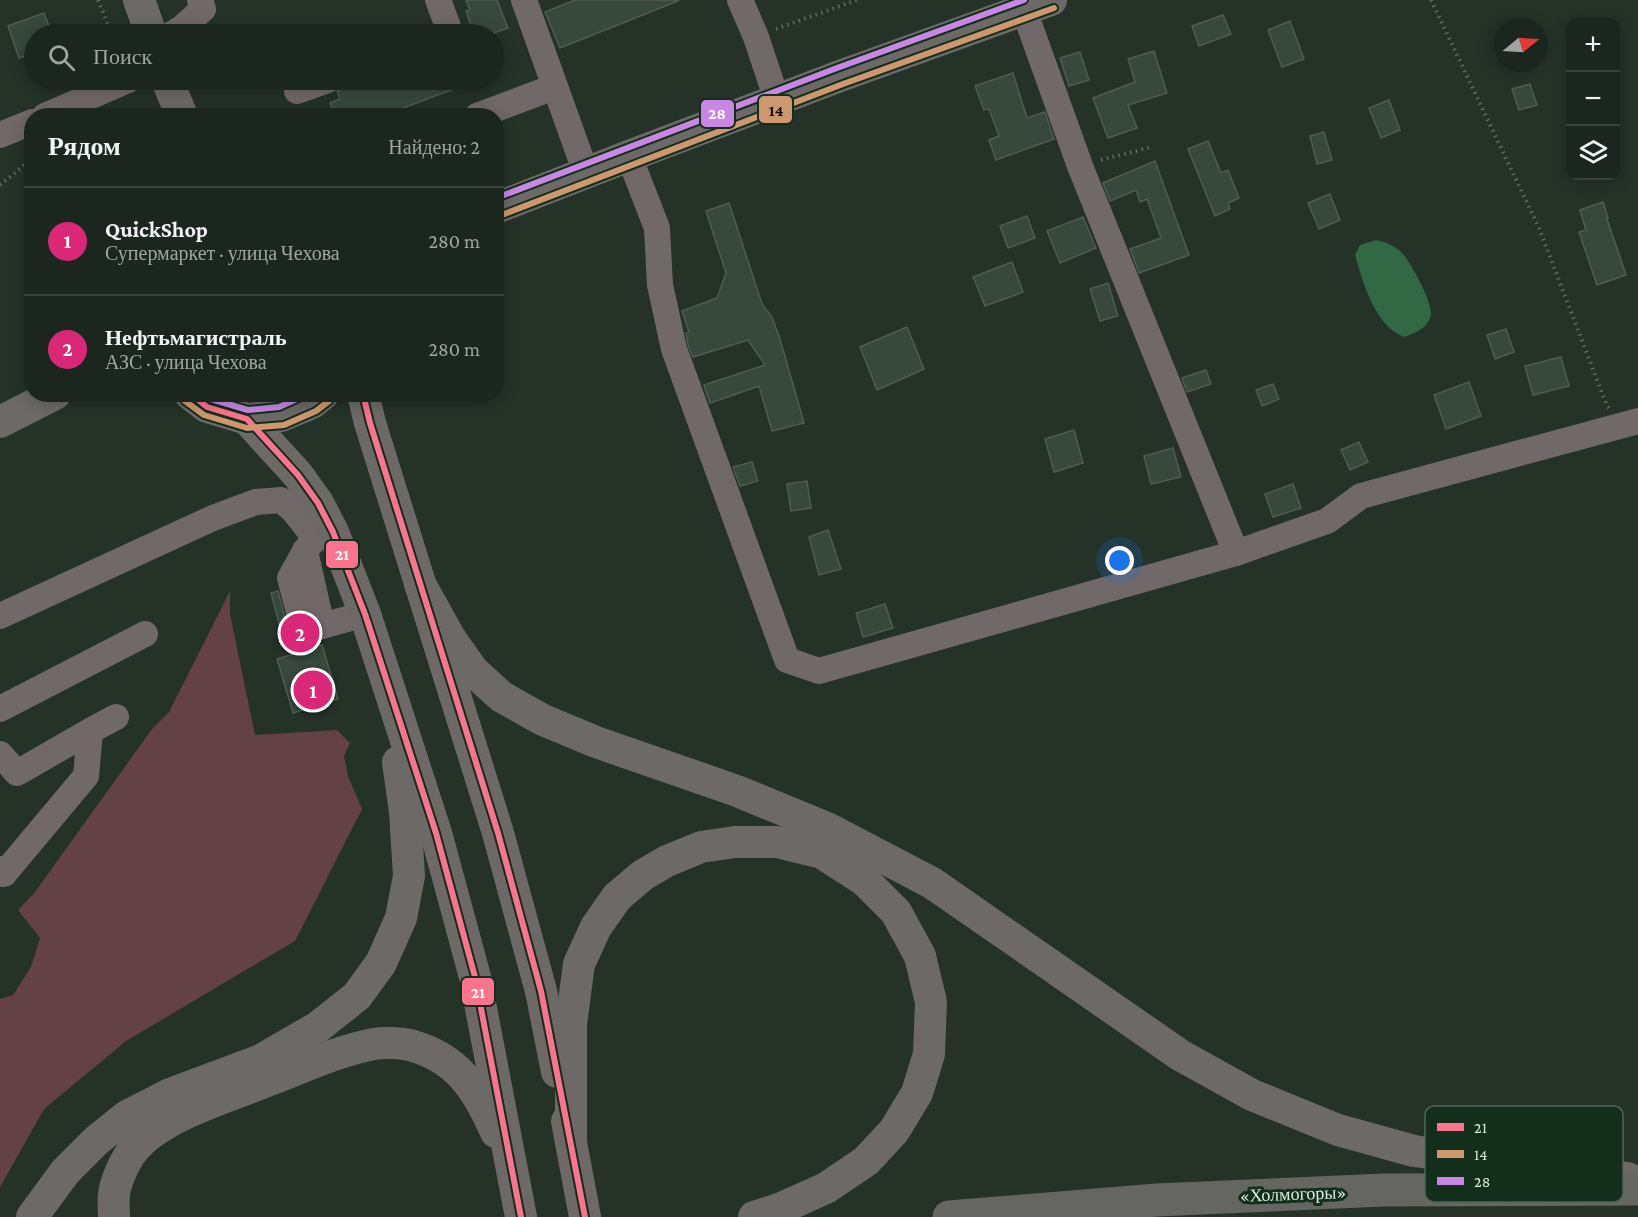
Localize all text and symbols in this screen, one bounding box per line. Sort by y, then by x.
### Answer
north arrow [1494,18,1548,72]
map controls [1566,18,1620,180]
button: + [1566,18,1620,72]
search box [24,24,504,90]
icon: search [45,41,78,74]
text: Поиск [93,44,152,69]
button: − [1566,72,1620,126]
line badge: 14 [758,95,793,124]
line badge: 28 [700,99,735,128]
text: 14 [769,102,784,119]
text: 28 [708,105,726,122]
button: layers [1566,126,1620,180]
text: Рядом [48,132,121,161]
text: Найдено: 2 [388,136,480,158]
text: QuickShop [105,217,208,242]
text: 1 [64,230,71,252]
text: 280 m [429,230,480,252]
text: Супермаркет · улица Чехова [105,242,340,264]
text: Нефтьмагистраль [105,325,287,350]
text: 2 [62,338,73,360]
text: 280 m [429,338,480,360]
text: АЗС · улица Чехова [105,351,267,373]
line badge: 21 [325,540,359,569]
text: 21 [335,546,349,563]
your location [1105,546,1134,575]
pin: 2 [280,610,320,656]
pin: 1 [294,668,332,712]
line badge: 21 [461,977,495,1006]
text: 21 [471,984,485,1001]
legend [1425,1106,1623,1202]
text: 21 [1474,1119,1487,1136]
text: 14 [1474,1146,1487,1163]
text: 28 [1474,1173,1490,1190]
street label: «Холмогоры» [1239,1182,1347,1206]

